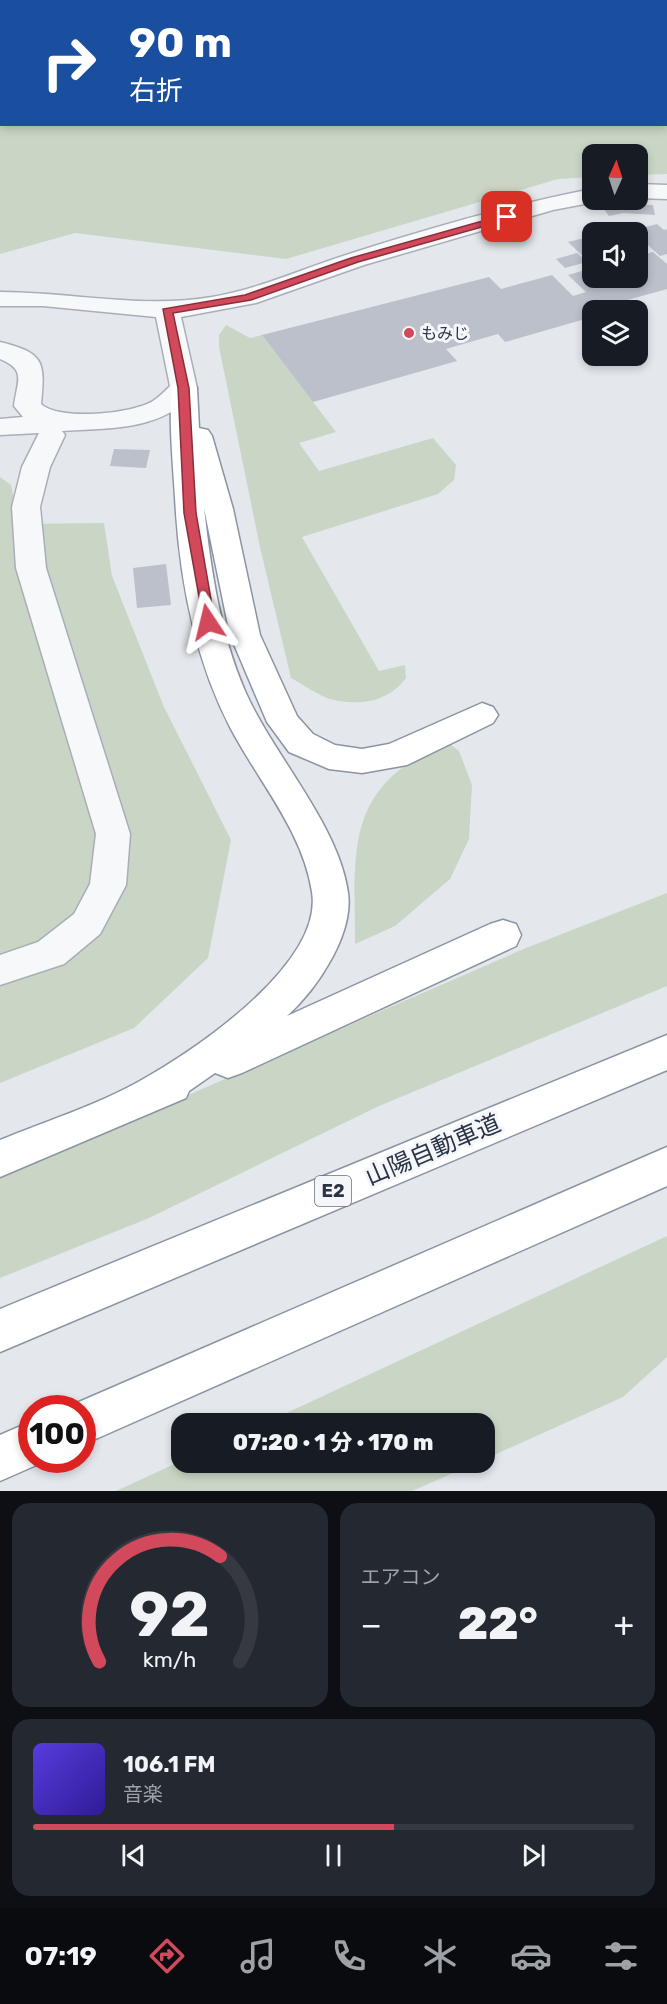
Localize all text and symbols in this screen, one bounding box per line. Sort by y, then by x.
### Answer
text: 90 m [129,18,232,68]
icon: right [30,24,108,102]
text: 右折 [129,75,183,107]
north arrow [582,144,648,210]
map controls [582,144,648,366]
pin [481,191,532,242]
icon: arrive [490,200,523,233]
button: sound [582,222,648,288]
button: layers [582,300,648,366]
place label: もみじ [421,324,469,343]
marker: もみじ [402,326,416,340]
position arrow [176,590,240,654]
street label: 山陽自動車道 [361,1109,505,1191]
road number: E2 [315,1176,351,1206]
speed limit sign: 100 [18,1395,96,1473]
text: 07:20 · 1 分 · 170 m [233,1429,433,1456]
text: エアコン [361,1565,441,1589]
text: 92 [129,1578,210,1652]
text: 22° [458,1597,538,1650]
text: − [361,1605,382,1644]
text: + [613,1605,634,1644]
text: km/h [143,1647,197,1672]
text: 106.1 FM [123,1751,215,1778]
text: 音楽 [123,1782,163,1806]
icon: previous [117,1839,150,1872]
icon: pause [317,1839,350,1872]
icon: next [517,1839,550,1872]
icon: directions [146,1935,188,1977]
icon: music [237,1935,279,1977]
icon: phone [328,1935,370,1977]
icon: climate [419,1935,461,1977]
icon: car [510,1935,552,1977]
icon: filters [600,1935,642,1977]
text: 07:19 [24,1940,97,1972]

